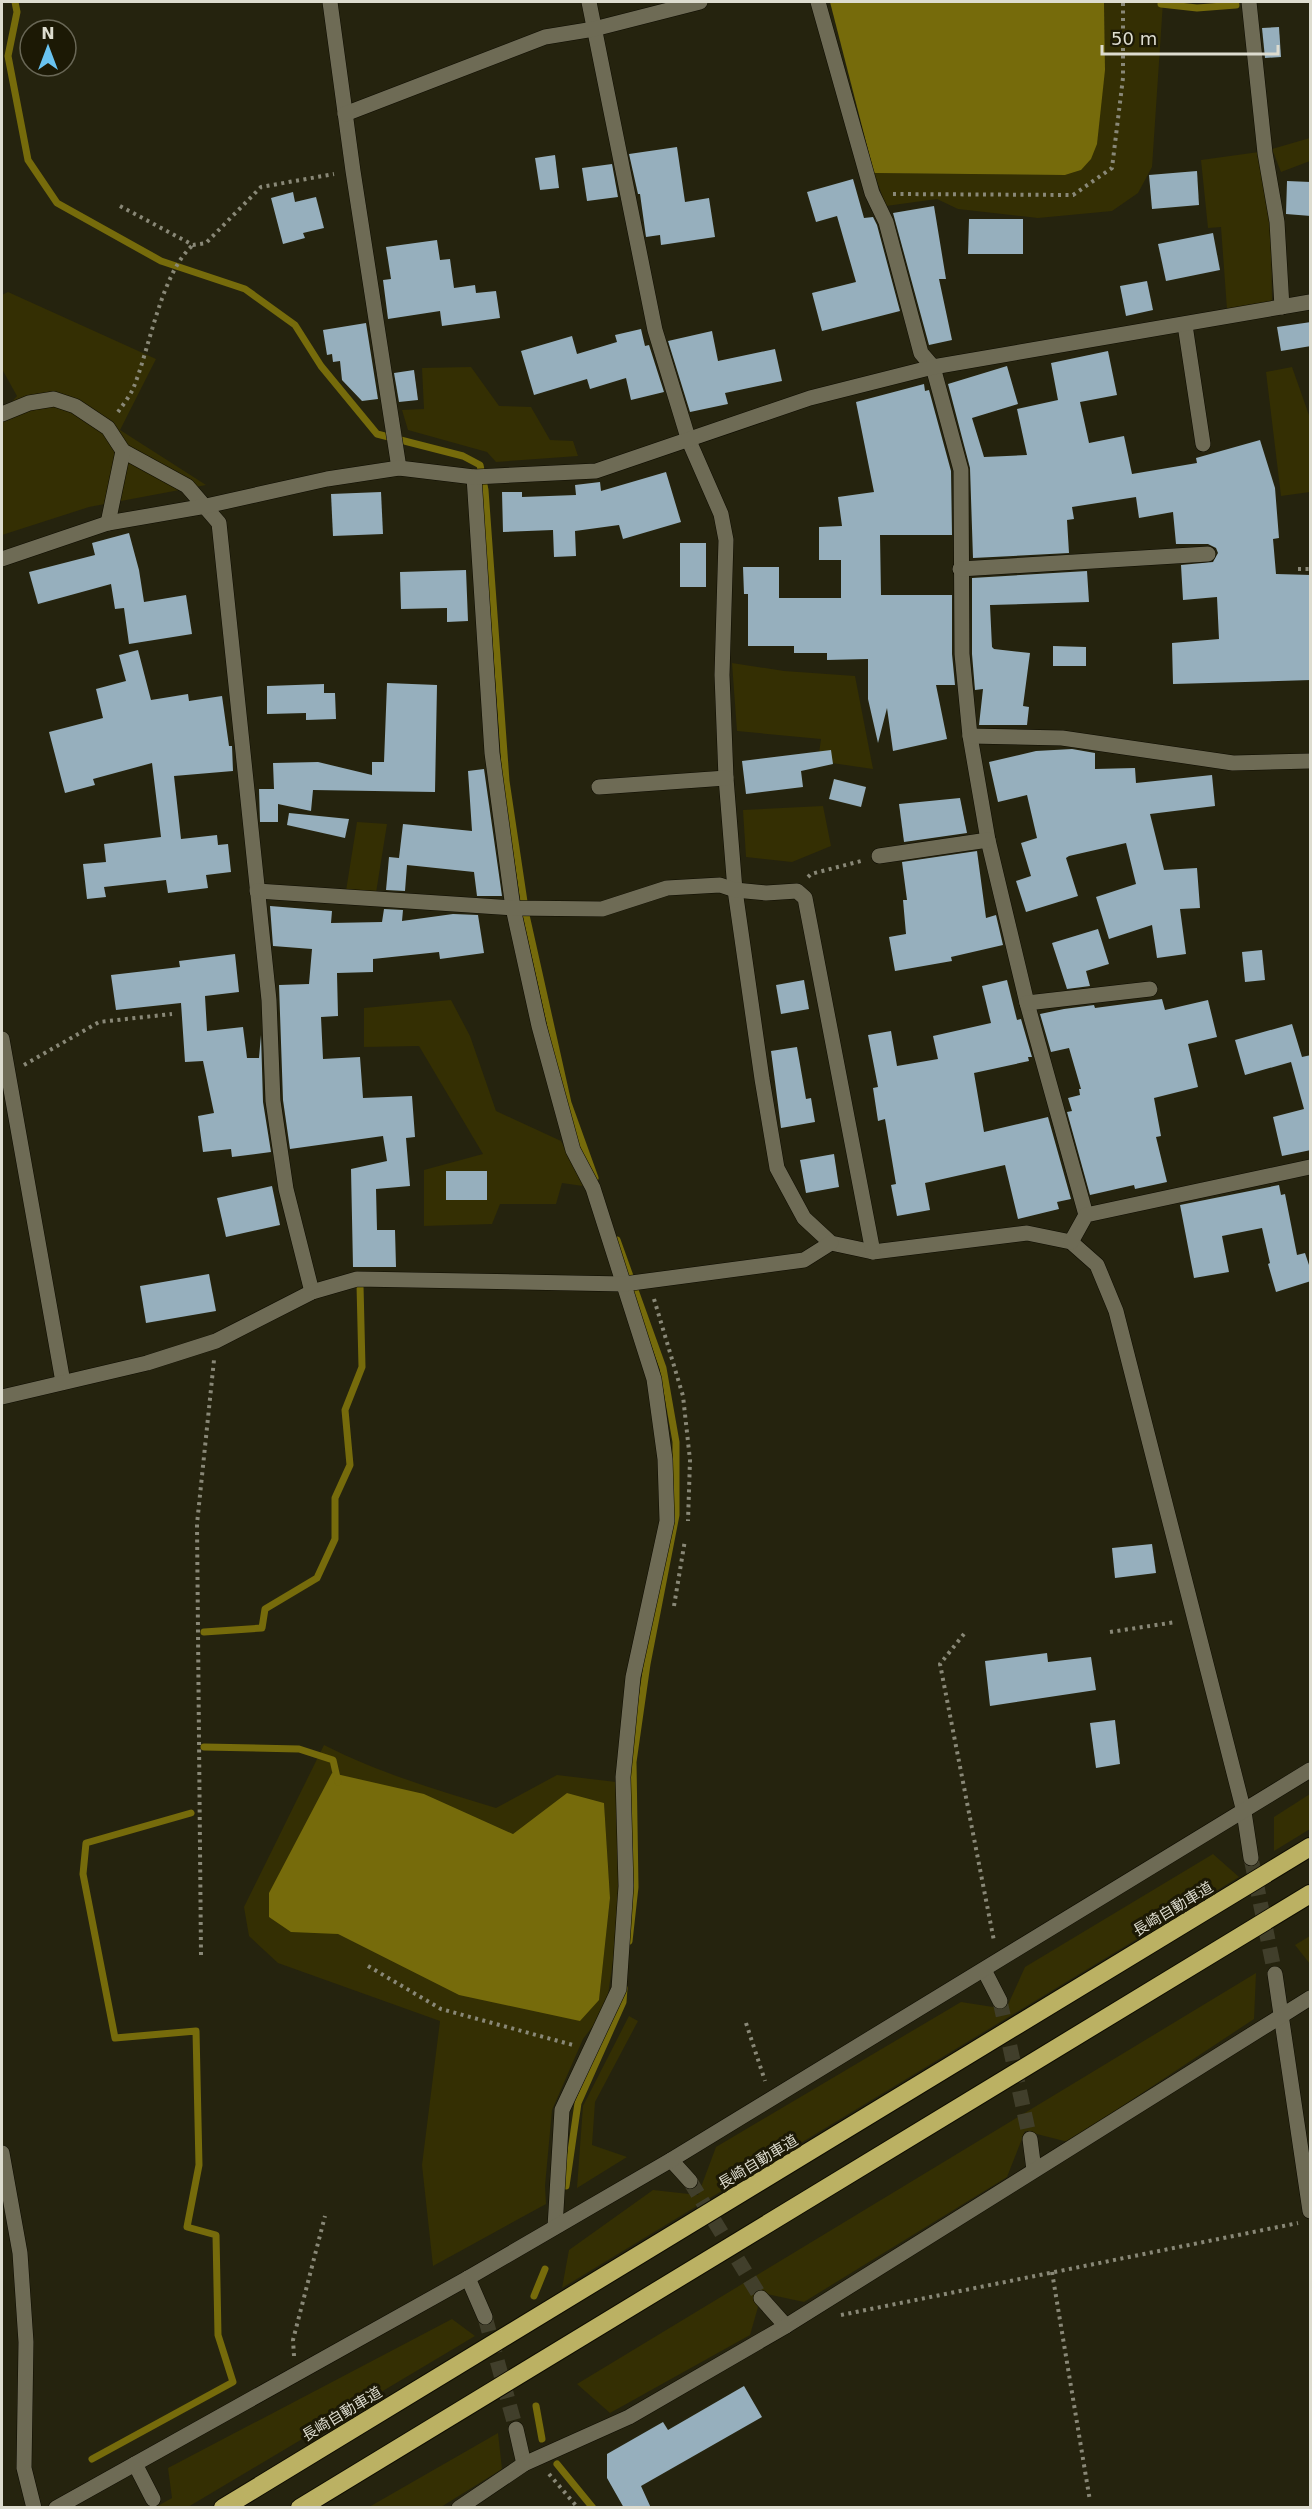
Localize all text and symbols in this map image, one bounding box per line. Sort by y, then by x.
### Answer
north arrow [18,18,78,78]
scale bar [1102,18,1278,56]
text: N [41,24,55,43]
text: 50 m [1111,28,1157,49]
street label: 長崎自動車道 [1130,1878,1216,1940]
street label: 長崎自動車道 [715,2131,801,2193]
street label: 長崎自動車道 [299,2383,385,2445]

